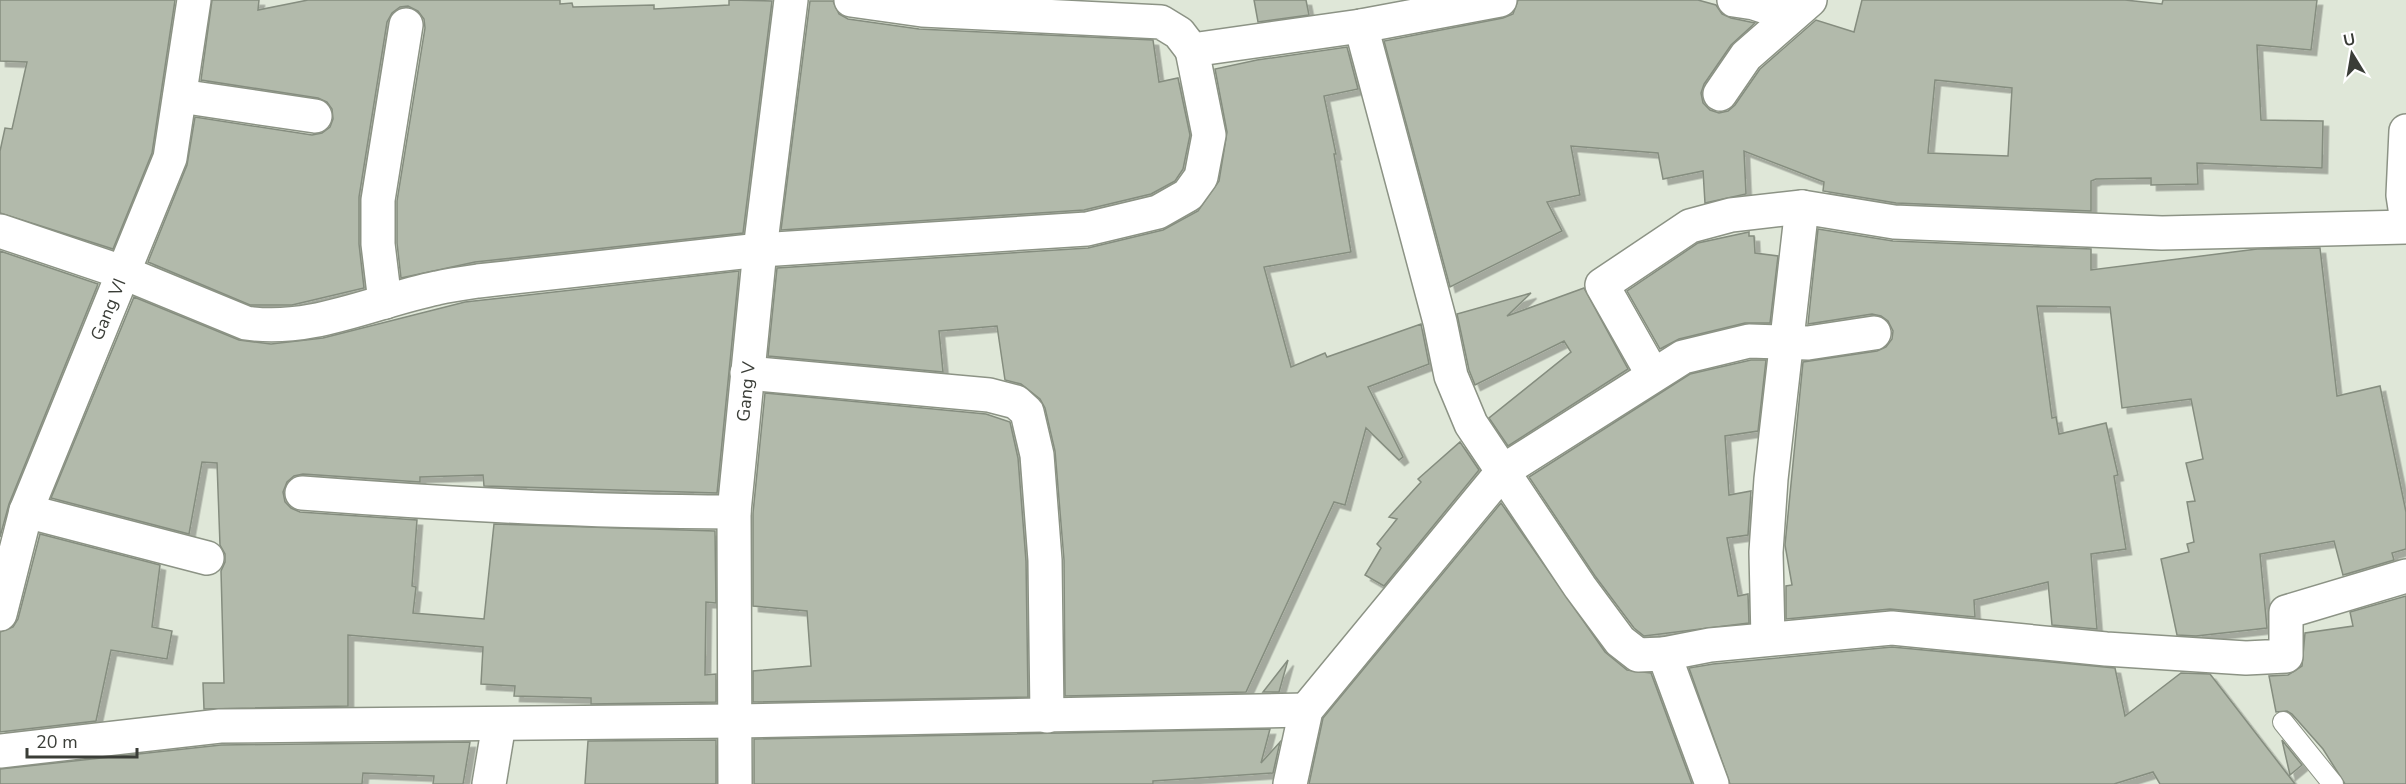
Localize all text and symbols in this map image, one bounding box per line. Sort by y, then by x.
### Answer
north arrow [2322,24,2382,84]
text: U [2341,28,2357,52]
street label: Gang VI [85,275,132,344]
street label: Gang V [731,360,761,423]
scale bar [27,721,136,759]
text: 20 m [36,730,78,754]

